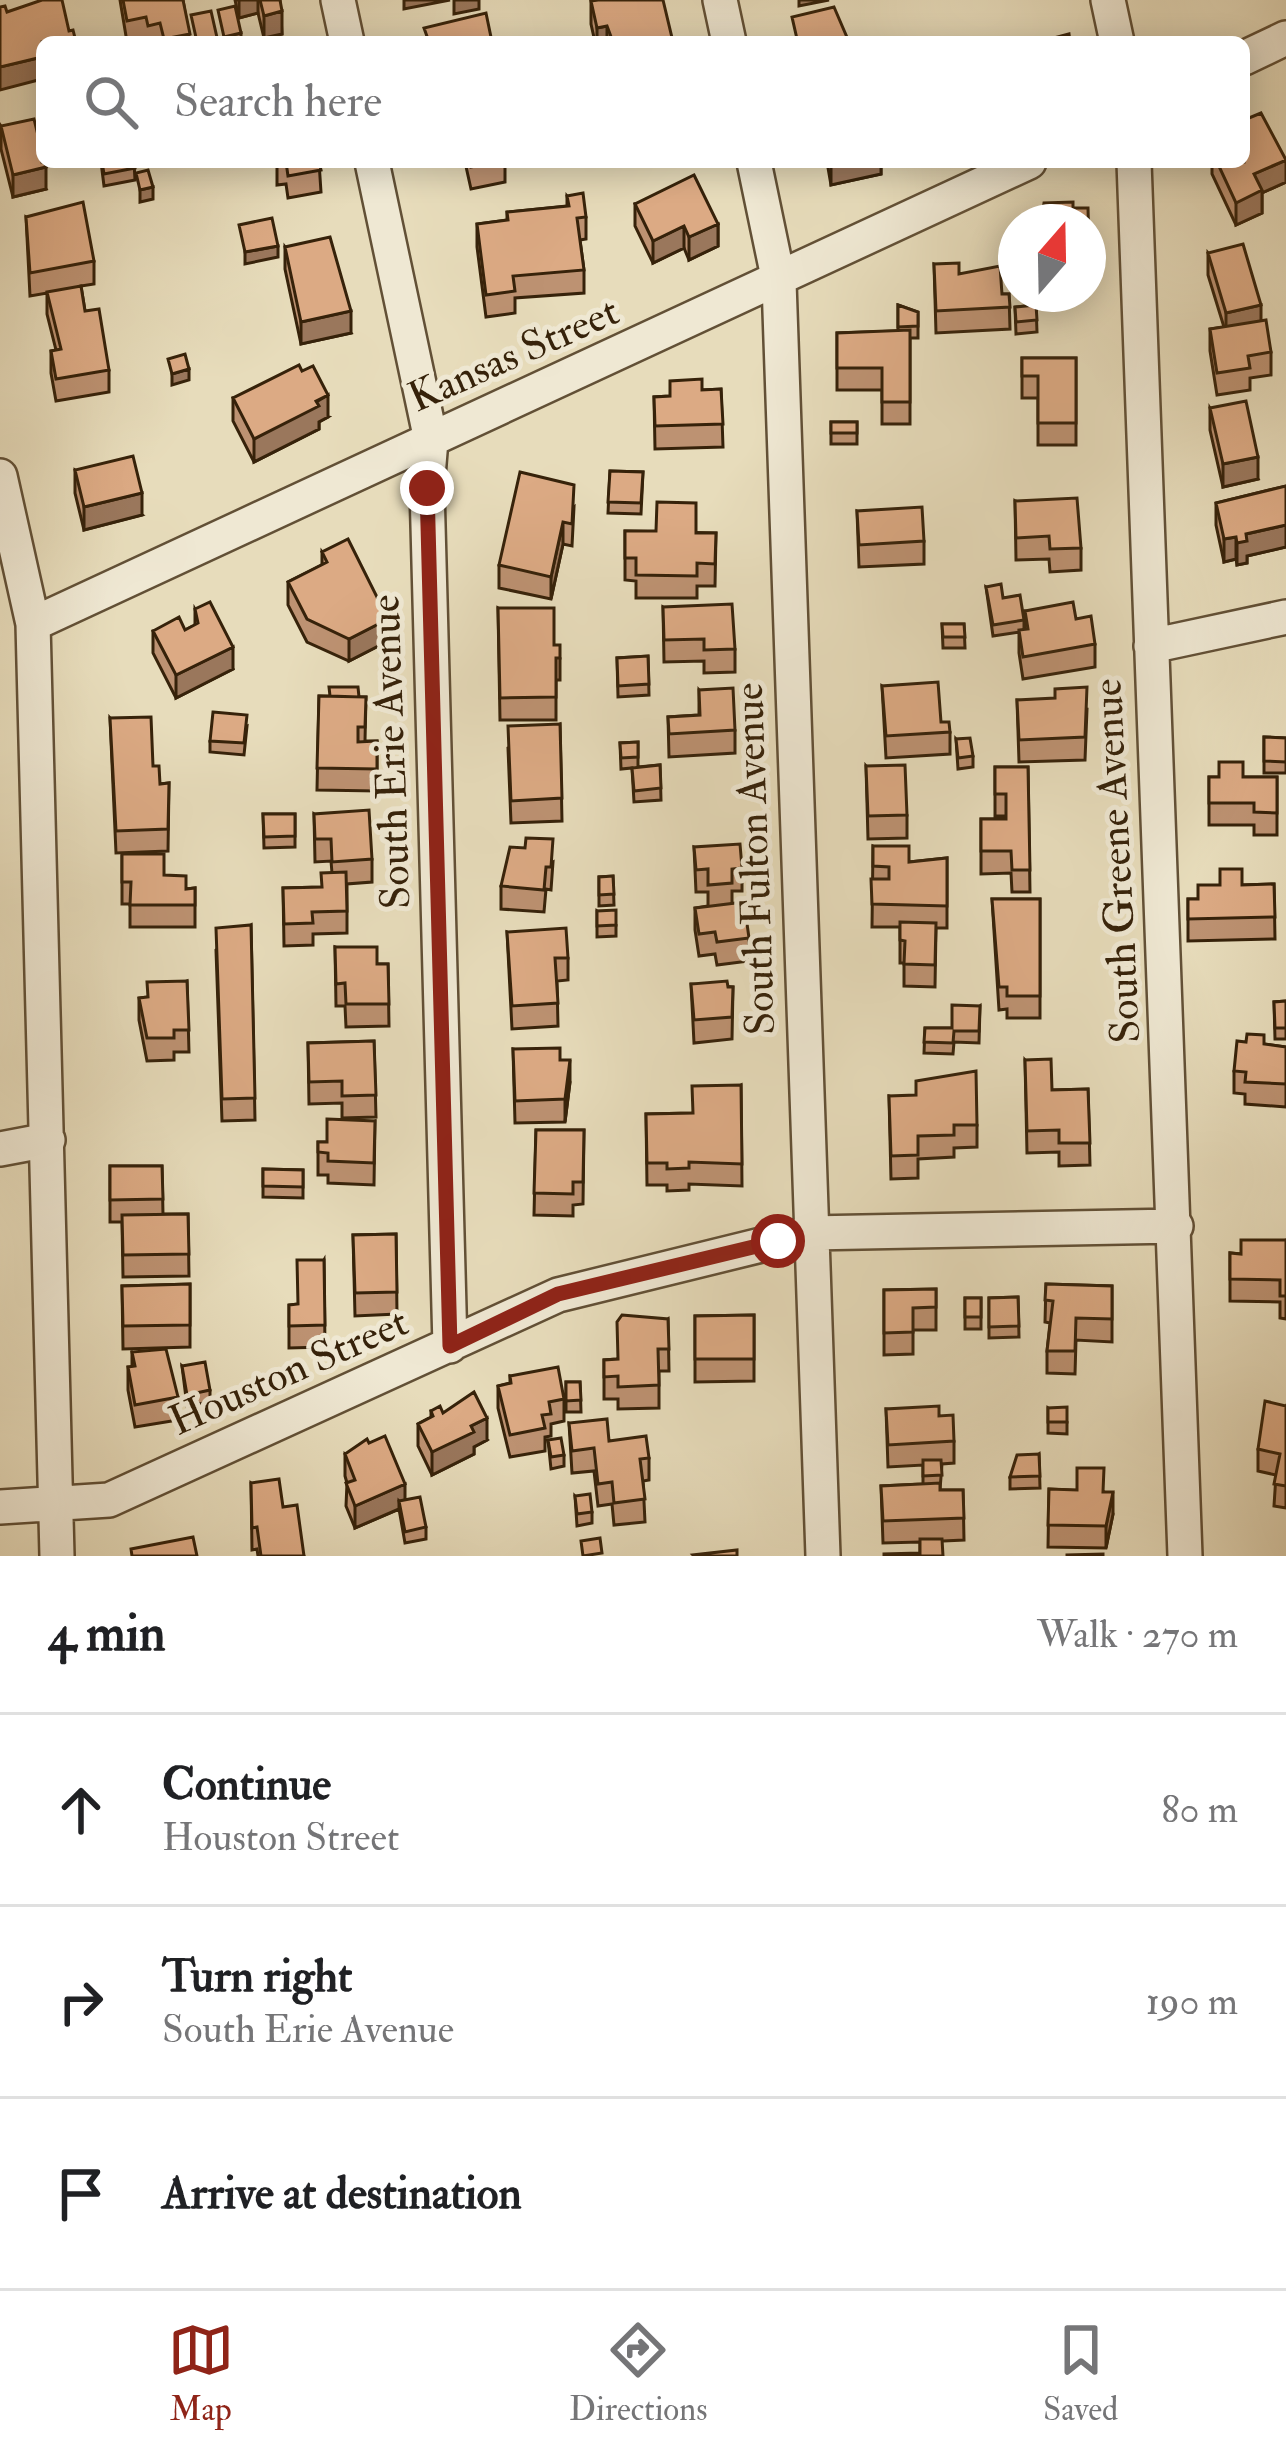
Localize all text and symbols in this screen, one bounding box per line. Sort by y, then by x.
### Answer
search box [36,36,1250,168]
icon: search [78,69,144,135]
text: Search here [174,74,382,130]
north arrow [998,204,1106,312]
street label: Kansas Street [401,285,627,424]
route end [400,461,454,515]
street label: South Erie Avenue [360,594,422,910]
street label: South Greene Avenue [1081,677,1153,1045]
street label: South Fulton Avenue [723,682,787,1036]
route start [751,1214,805,1268]
street label: Houston Street [161,1296,416,1448]
text: 4 min [48,1602,166,1666]
text: Walk · 270 m [1037,1610,1238,1659]
text: Continue [162,1757,331,1813]
icon: ahead [48,1777,114,1843]
text: 80 m [1161,1785,1238,1834]
text: Houston Street [162,1813,399,1862]
text: Turn right [162,1949,352,2005]
icon: right [48,1969,114,2035]
text: 190 m [1146,1977,1238,2026]
text: South Erie Avenue [162,2005,454,2054]
icon: arrive [48,2161,114,2227]
text: Arrive at destination [162,2166,522,2222]
tab: Map [168,2317,234,2430]
tab: Directions [569,2317,708,2430]
tab: Saved [1043,2317,1118,2430]

